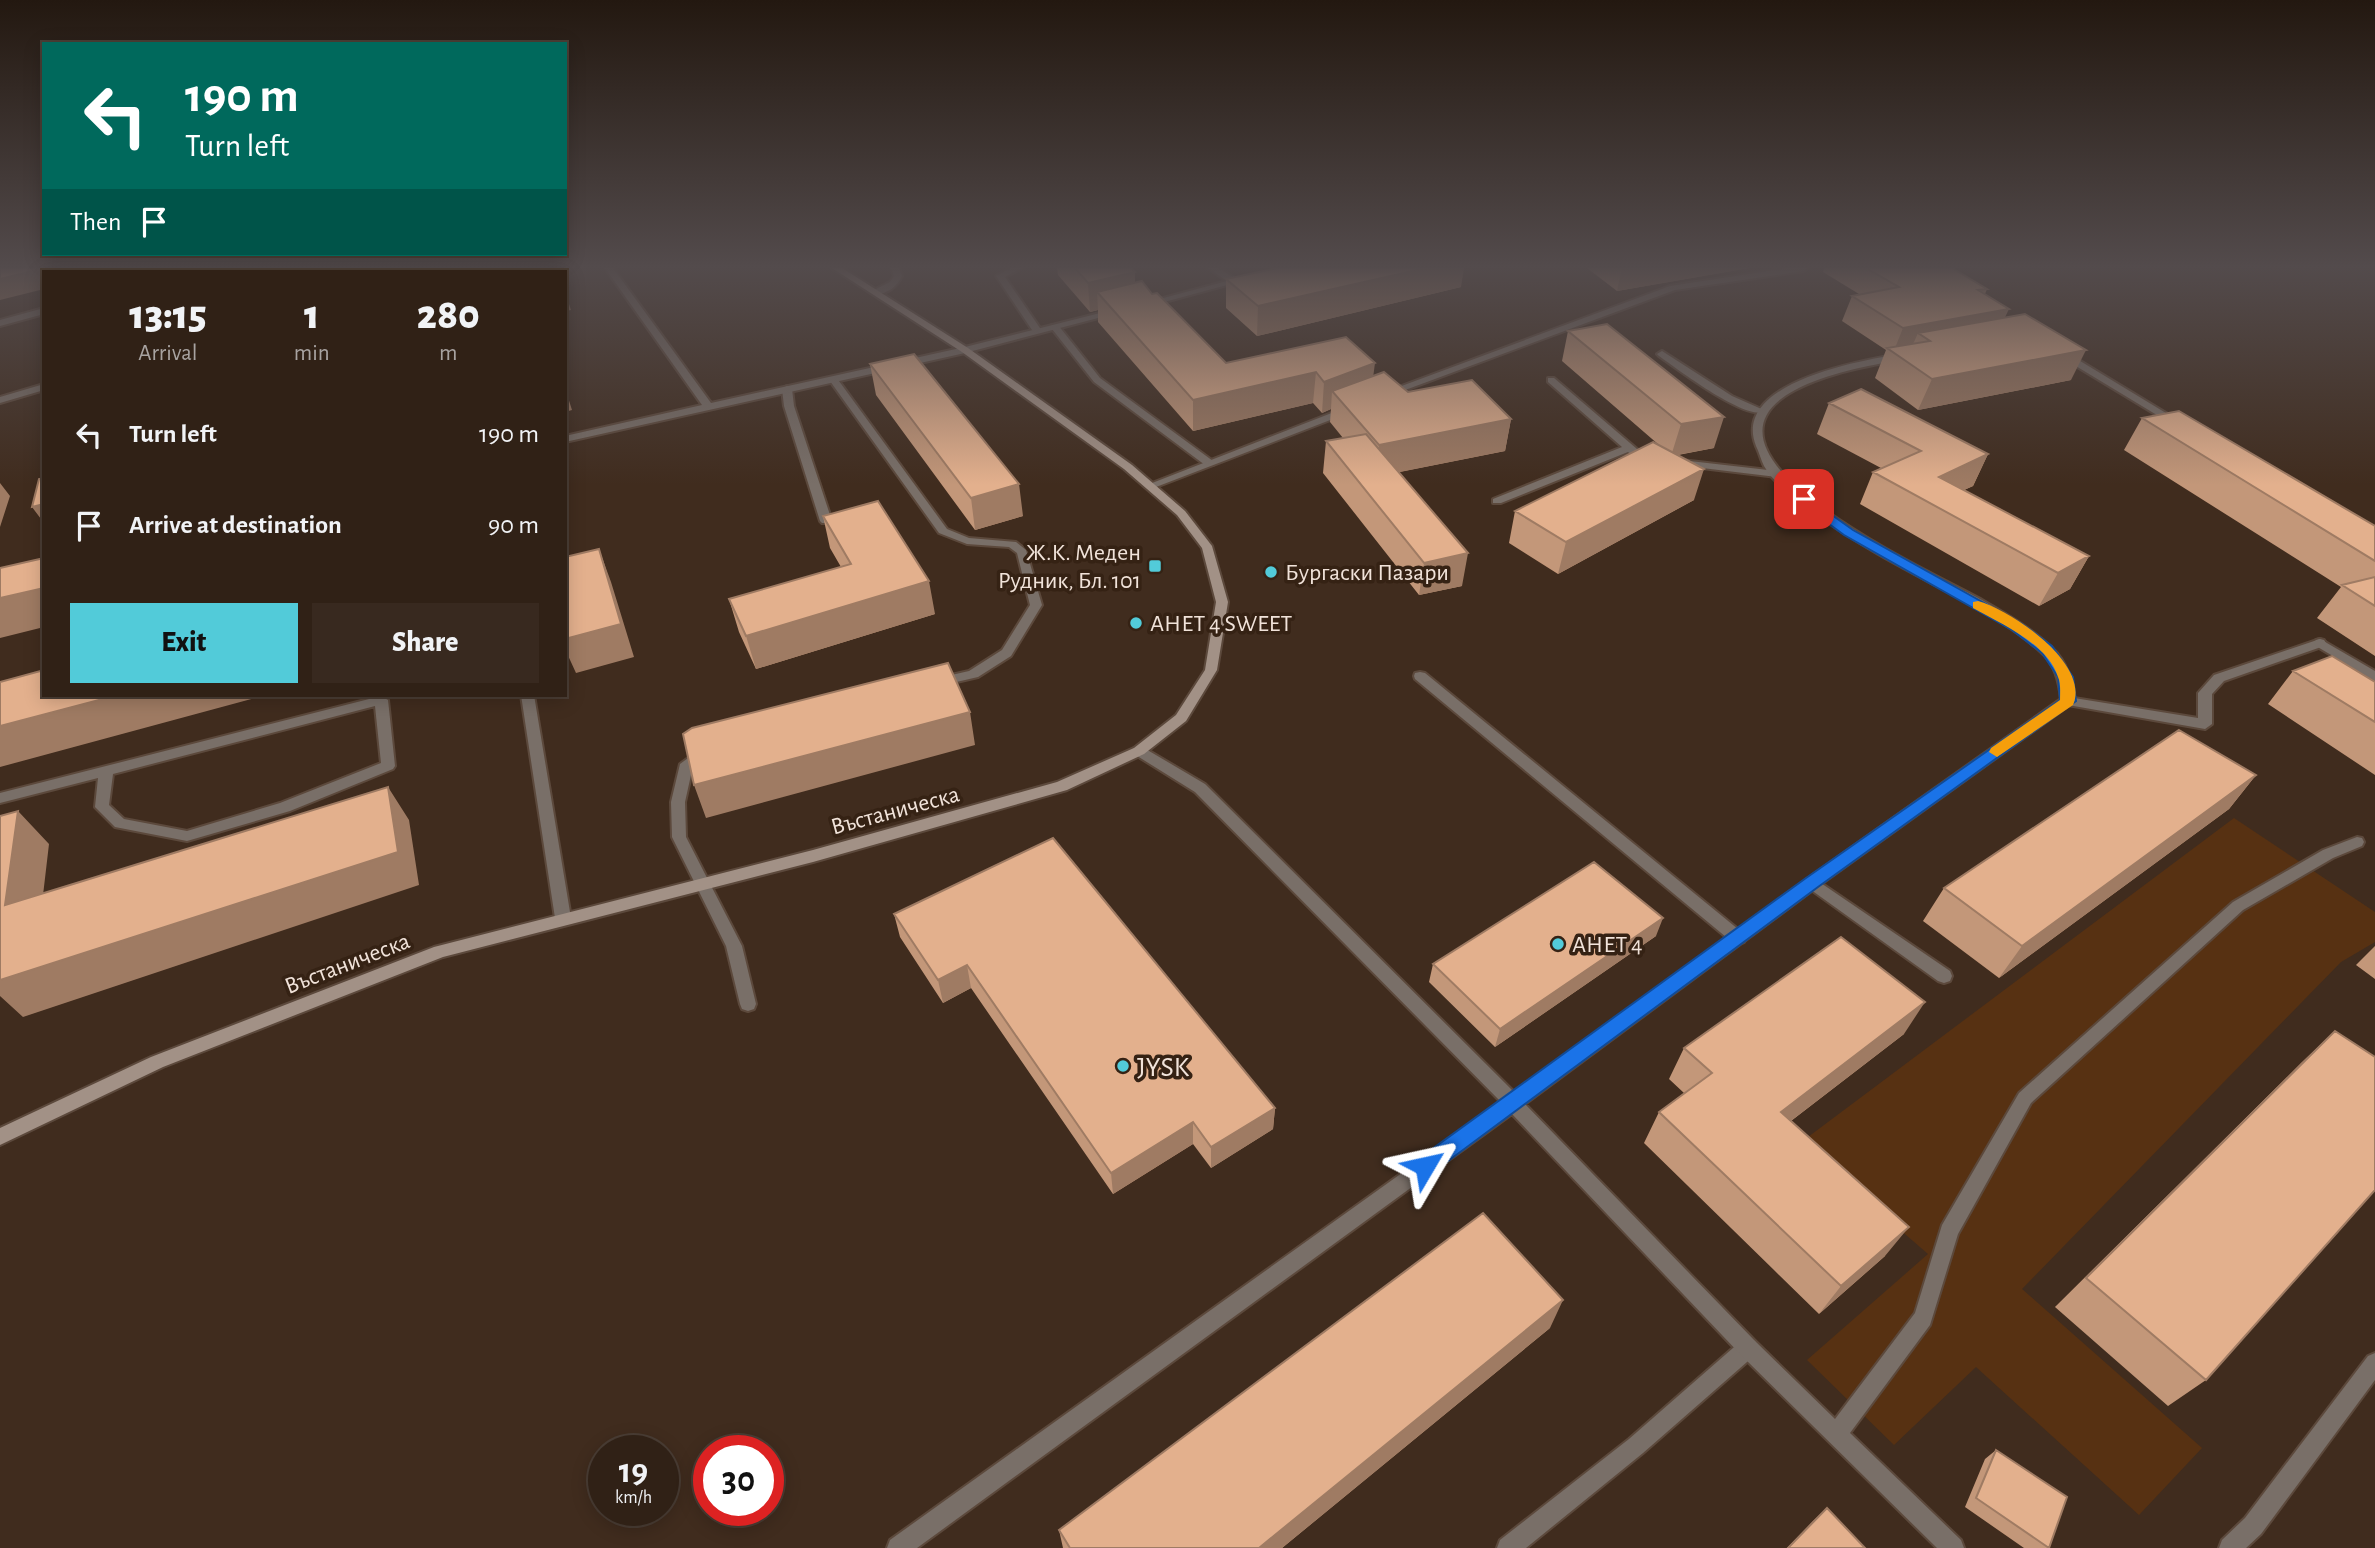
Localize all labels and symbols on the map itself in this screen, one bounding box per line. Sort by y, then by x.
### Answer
pin [1774,469,1834,529]
place label: Ж.К. Меден Рудник, Бл. 101 [998,541,1141,593]
marker: Ж.К. Меден Рудник, Бл. 101 [1147,558,1163,574]
place label: Бургаски Пазари [1285,561,1449,585]
marker: Бургаски Пазари [1263,564,1279,580]
place label: АНЕТ 4 SWEET [1150,612,1292,636]
marker: АНЕТ 4 SWEET [1128,615,1144,631]
street label: Въстаническа [828,782,962,840]
street label: Въстаническа [281,929,413,999]
place label: АНЕТ 4 [1572,933,1643,957]
marker: АНЕТ 4 [1550,936,1566,952]
place label: JYSK [1137,1054,1190,1082]
marker: JYSK [1115,1058,1131,1074]
position arrow [1388,1129,1462,1203]
speed limit sign: 30 [693,1435,784,1526]

